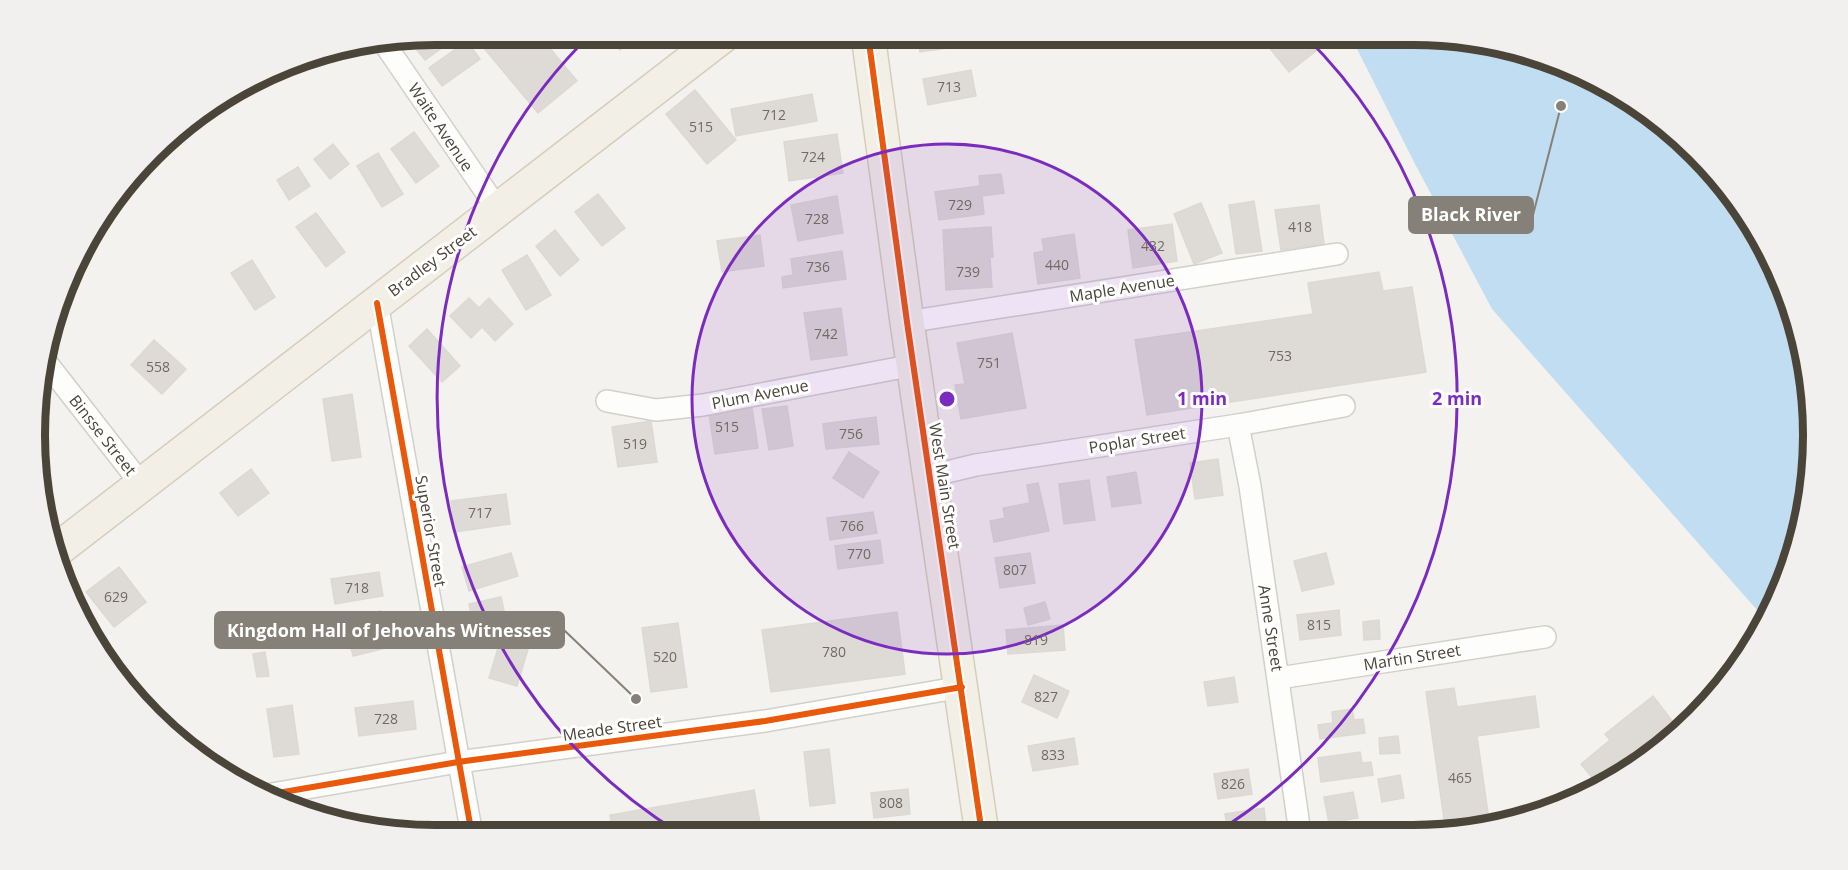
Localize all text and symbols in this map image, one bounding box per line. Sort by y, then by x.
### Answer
house number: 713 [937,77,961,96]
street label: Waite Avenue [403,78,479,176]
house number: 712 [762,105,786,124]
house number: 515 [689,117,713,136]
house number: 724 [801,147,825,166]
house number: 729 [948,195,972,214]
callout: Black River [1409,197,1533,233]
text: Black River [1421,202,1521,226]
house number: 728 [805,209,829,228]
house number: 418 [1288,217,1312,236]
street label: Bradley Street [383,220,481,302]
house number: 432 [1141,236,1165,255]
house number: 440 [1045,255,1069,274]
house number: 736 [806,257,830,276]
house number: 739 [956,262,980,281]
street label: Maple Avenue [1068,269,1176,307]
house number: 742 [814,324,838,343]
house number: 753 [1268,346,1292,365]
house number: 751 [977,353,1001,372]
house number: 558 [146,357,170,376]
street label: Plum Avenue [710,374,810,414]
text: 1 min [1177,386,1227,410]
text: 2 min [1432,386,1482,410]
centre of rings [937,389,957,409]
street label: Binsse Street [64,390,142,480]
house number: 515 [715,417,739,436]
street label: West Main Street [924,421,966,551]
street label: Poplar Street [1087,421,1187,458]
house number: 756 [839,424,863,443]
house number: 519 [623,434,647,453]
street label: Superior Street [410,473,452,589]
house number: 717 [468,503,492,522]
house number: 766 [840,516,864,535]
house number: 770 [847,544,871,563]
house number: 807 [1003,560,1027,579]
house number: 718 [345,578,369,597]
street label: Anne Street [1253,583,1289,673]
house number: 629 [104,587,128,606]
callout: Kingdom Hall of Jehovahs Witnesses [215,612,564,648]
house number: 815 [1307,615,1331,634]
text: Kingdom Hall of Jehovahs Witnesses [227,618,551,642]
house number: 819 [1024,630,1048,649]
street label: Martin Street [1362,638,1463,676]
house number: 780 [822,642,846,661]
house number: 520 [653,647,677,666]
house number: 827 [1034,687,1058,706]
house number: 728 [374,709,398,728]
street label: Meade Street [561,710,663,746]
house number: 833 [1041,745,1065,764]
house number: 465 [1448,768,1472,787]
house number: 826 [1221,774,1245,793]
house number: 808 [879,793,903,812]

